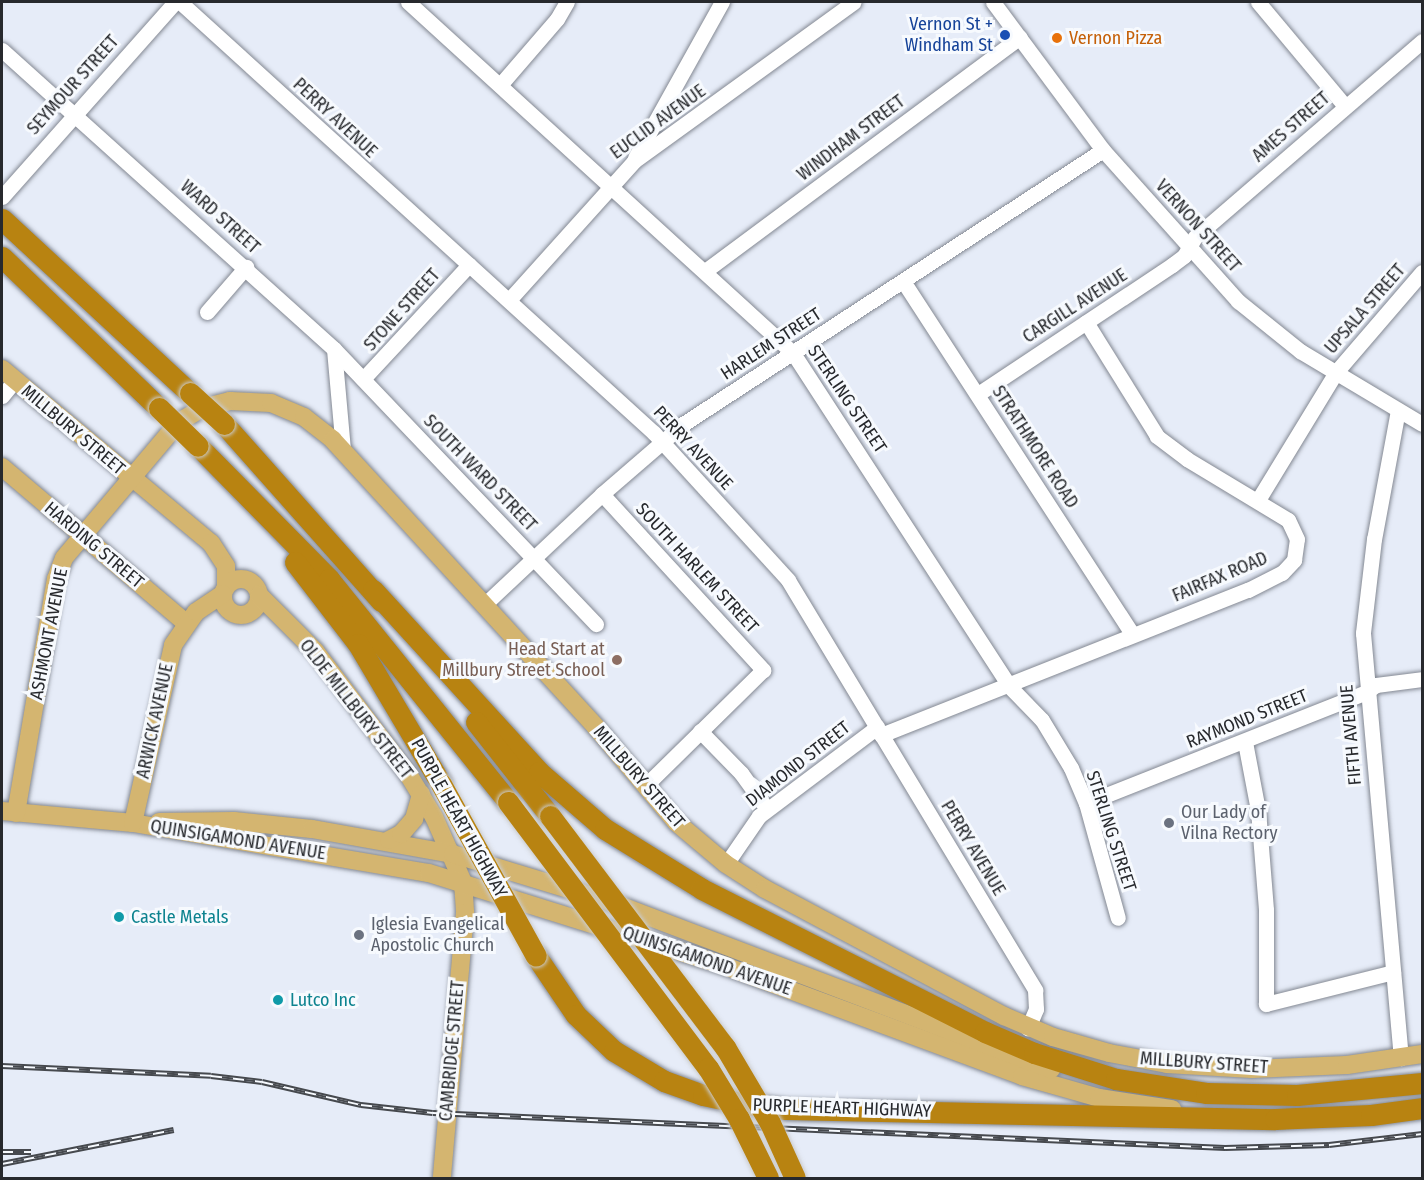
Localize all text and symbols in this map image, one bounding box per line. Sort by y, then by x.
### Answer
place label: Vernon St + Windham St [905,14,993,57]
place label: Vernon Pizza [1069,27,1162,49]
marker: Vernon St + Windham St [998,28,1012,42]
street label: SEYMOUR STREET [23,31,123,139]
marker: Vernon Pizza [1050,31,1064,45]
street label: PERRY AVENUE [289,74,381,162]
street label: EUCLID AVENUE [606,80,710,164]
street label: AMES STREET [1248,87,1334,167]
street label: WINDHAM STREET [793,91,909,185]
street label: VERNON STREET [1151,175,1245,277]
street label: WARD STREET [176,176,264,258]
street label: UPSALA STREET [1320,260,1410,358]
street label: STONE STREET [360,264,444,356]
street label: CARGILL AVENUE [1019,264,1131,348]
street label: HARLEM STREET [717,303,825,385]
street label: STERLING STREET [803,341,891,457]
street label: MILLBURY STREET [17,380,129,480]
street label: STRATHMORE ROAD [987,382,1083,512]
street label: PERRY AVENUE [649,402,737,494]
street label: SOUTH WARD STREET [419,410,541,536]
street label: HARDING STREET [40,497,148,593]
street label: SOUTH HARLEM STREET [631,499,763,637]
street label: FAIRFAX ROAD [1169,547,1271,607]
street label: ASHMONT AVENUE [26,566,72,702]
street label: OLDE MILLBURY STREET [295,635,417,783]
place label: Head Start at Millbury Street School [442,639,605,682]
marker: Head Start at Millbury Street School [610,653,624,667]
street label: ARWICK AVENUE [132,661,178,781]
street label: FIFTH AVENUE [1336,684,1366,786]
street label: RAYMOND STREET [1183,685,1311,753]
street label: DIAMOND STREET [742,717,854,811]
street label: MILLBURY STREET [589,721,689,833]
street label: PURPLE HEART HIGHWAY [406,735,512,901]
street label: STERLING STREET [1081,768,1141,894]
street label: PERRY AVENUE [936,797,1010,899]
place label: Our Lady of Vilna Rectory [1181,802,1278,844]
street label: QUINSIGAMOND AVENUE [149,815,327,865]
marker: Our Lady of Vilna Rectory [1162,816,1176,830]
place label: Castle Metals [131,906,228,928]
marker: Castle Metals [112,910,126,924]
place label: Iglesia Evangelical Apostolic Church [371,914,504,956]
street label: QUINSIGAMOND AVENUE [620,922,794,1000]
marker: Iglesia Evangelical Apostolic Church [352,928,366,942]
street label: CAMBRIDGE STREET [435,980,469,1122]
place label: Lutco Inc [290,989,356,1011]
marker: Lutco Inc [271,993,285,1007]
street label: MILLBURY STREET [1139,1048,1269,1078]
street label: PURPLE HEART HIGHWAY [752,1094,932,1122]

